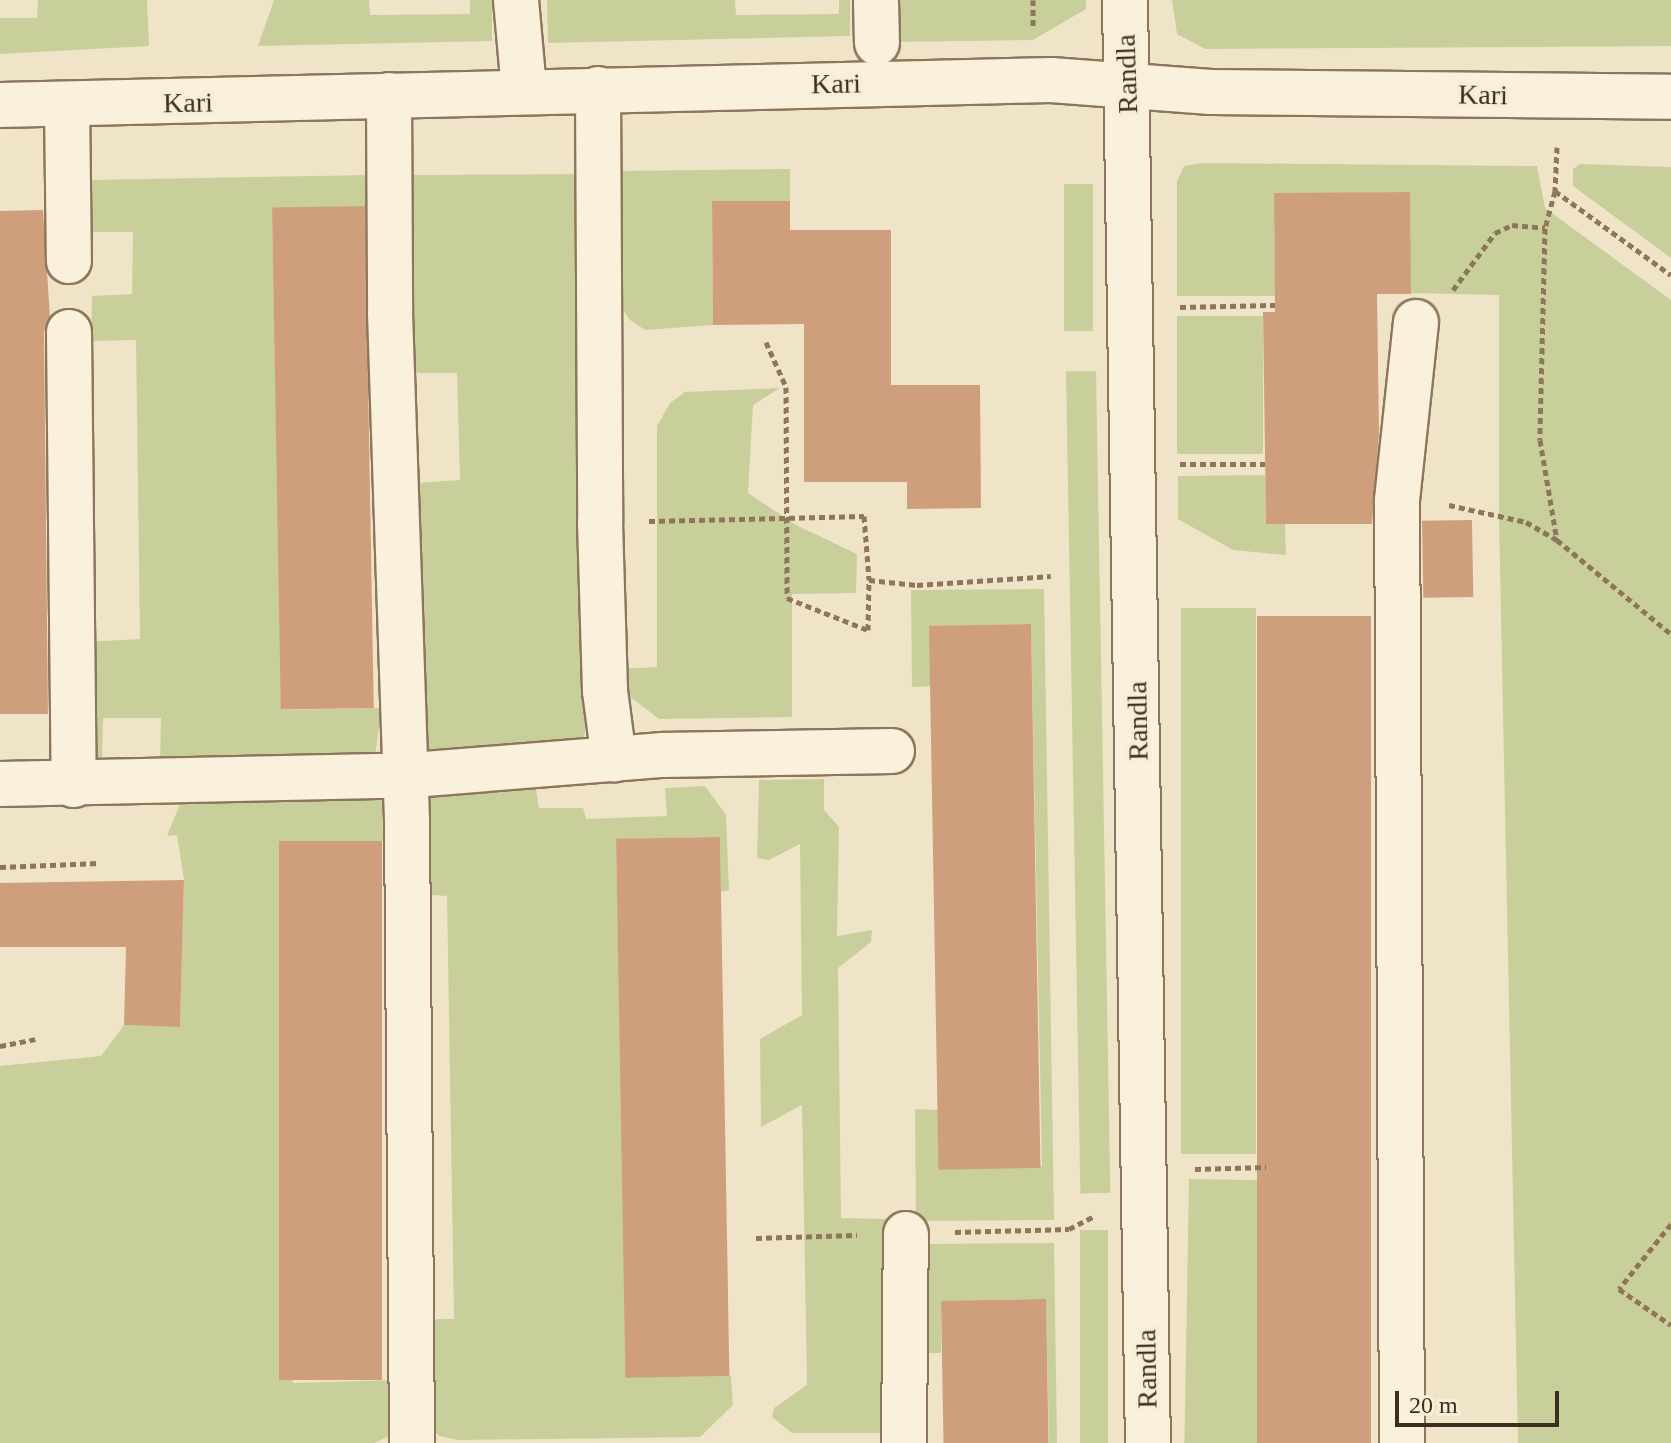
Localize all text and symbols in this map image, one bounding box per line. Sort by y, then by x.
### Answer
street label: Randla [1109,34,1145,114]
street label: Kari [811,67,861,101]
street label: Kari [1458,78,1508,112]
street label: Kari [163,86,213,120]
street label: Randla [1121,681,1155,761]
street label: Randla [1130,1329,1164,1409]
scale bar [1399,1375,1563,1425]
text: 20 m [1409,1392,1458,1418]

